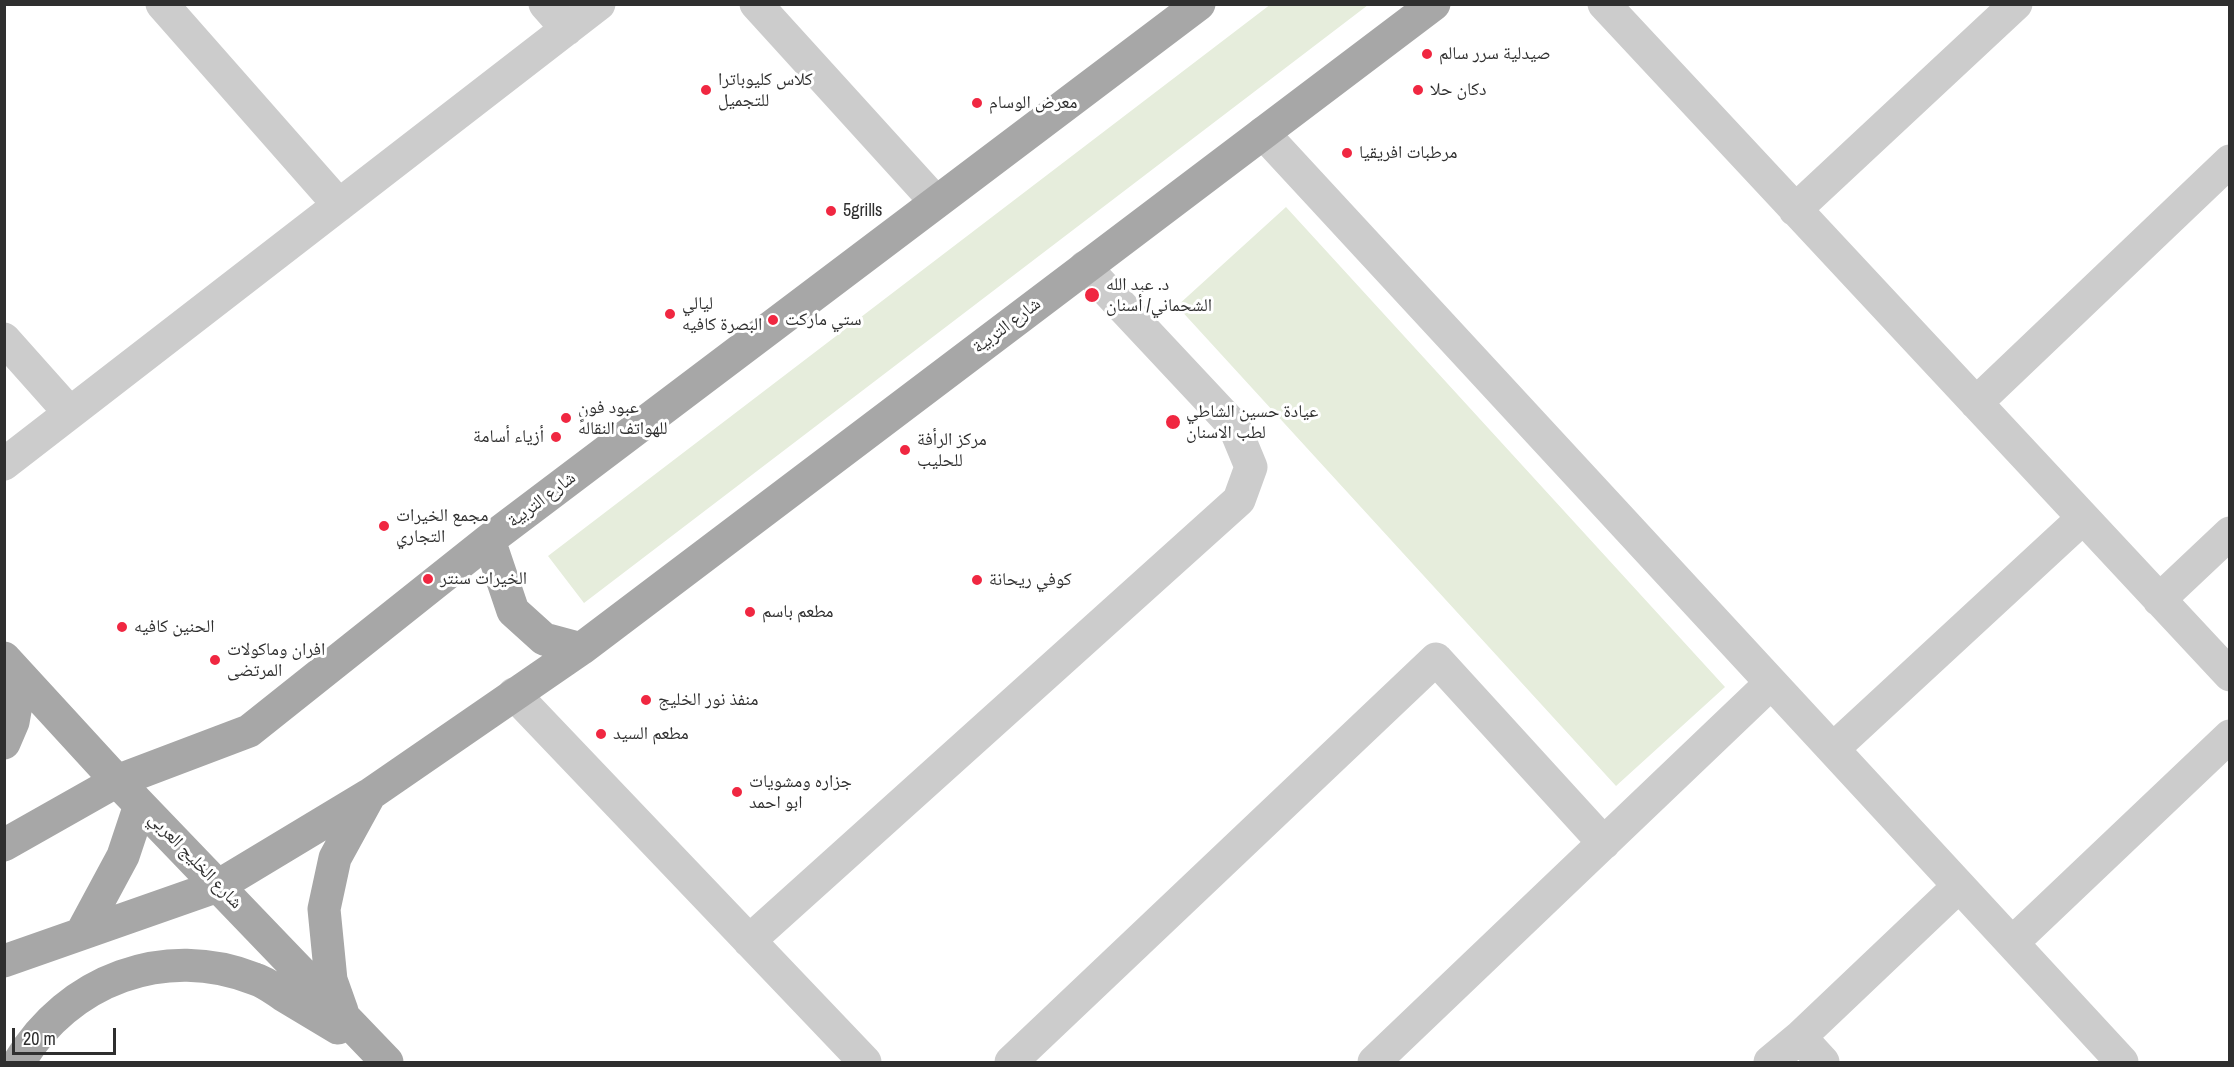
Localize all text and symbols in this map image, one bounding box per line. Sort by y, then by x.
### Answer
place label: صيدلية سرر سالم [1439,43,1551,65]
marker: صيدلية سرر سالم [1420,47,1434,61]
place label: كلاس كليوباترا للتجميل [718,69,813,112]
place label: دكان حلا [1430,79,1487,101]
marker: كلاس كليوباترا للتجميل [699,83,713,97]
marker: دكان حلا [1411,83,1425,97]
place label: معرض الوسام [989,92,1077,114]
marker: معرض الوسام [970,96,984,110]
place label: مرطبات افريقيا [1359,142,1457,164]
marker: مرطبات افريقيا [1340,146,1354,160]
place label: 5grills [843,200,882,222]
marker: 5grills [824,204,838,218]
place label: د. عبد الله الشحماني/ أسنان [1106,274,1212,316]
marker: د. عبد الله الشحماني/ أسنان [1083,286,1101,304]
place label: ليالي البصرة كافيه [682,293,762,336]
street label: شارع التربية [969,293,1045,359]
marker: ليالي البصرة كافيه [663,307,677,321]
place label: ستي ماركت [785,309,862,331]
marker: ستي ماركت [766,313,780,327]
place label: عبود فون للهواتف النقالهً [578,397,668,440]
place label: عيادة حسين الشاطي لطب الاسنان [1186,401,1318,444]
marker: عبود فون للهواتف النقالهً [559,411,573,425]
marker: عيادة حسين الشاطي لطب الاسنان [1164,413,1182,431]
place label: أزياء أسامة [473,426,544,448]
place label: مركز الرأفة للحليب [917,429,987,472]
marker: أزياء أسامة [549,430,563,444]
marker: مركز الرأفة للحليب [898,443,912,457]
street label: شارع التربية [504,467,580,533]
place label: مجمع الخيرات التجاري [396,505,488,548]
marker: مجمع الخيرات التجاري [377,519,391,533]
place label: الخيرات سنتر [440,568,527,590]
place label: كوفي ريحانة [989,569,1072,591]
marker: الخيرات سنتر [421,572,435,586]
marker: كوفي ريحانة [970,573,984,587]
place label: مطعم باسم [762,601,833,623]
marker: مطعم باسم [743,605,757,619]
place label: الحنين كافيه [134,616,215,638]
marker: الحنين كافيه [115,620,129,634]
place label: افران وماكولات المرتضى [227,639,325,682]
marker: افران وماكولات المرتضى [208,653,222,667]
place label: منفذ نور الخليج [658,689,758,711]
marker: منفذ نور الخليج [639,693,653,707]
place label: مطعم السيد [613,723,689,745]
marker: مطعم السيد [594,727,608,741]
place label: جزاره ومشويات ابو احمد [749,771,852,814]
marker: جزاره ومشويات ابو احمد [730,785,744,799]
street label: شارع الخليج العربي [144,808,246,914]
scale bar [15,1016,118,1054]
text: 20 m [23,1026,56,1051]

